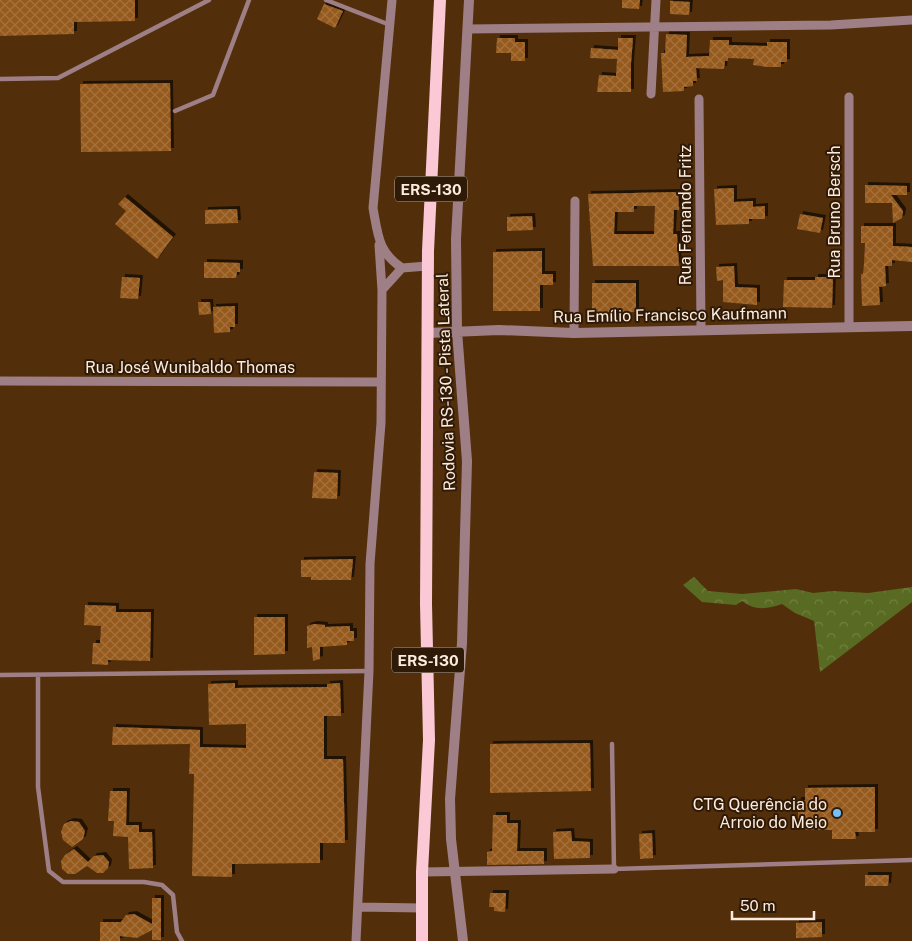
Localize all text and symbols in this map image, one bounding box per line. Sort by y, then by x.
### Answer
street label: Rua Fernando Fritz [676,144,695,285]
street label: Rua Bruno Bersch [825,145,844,279]
road number: ERS-130 [395,176,467,202]
street label: Rodovia RS-130 - Pista Lateral [433,273,459,491]
street label: Rua Emílio Francisco Kaufmann [553,303,787,327]
street label: Rua José Wunibaldo Thomas [85,358,295,377]
road number: ERS-130 [392,648,464,672]
place label: CTG Querência do Arroio do Meio [693,795,827,832]
marker: CTG Querência do Arroio do Meio [831,807,843,819]
scale bar [732,888,814,920]
text: 50 m [740,897,775,914]

